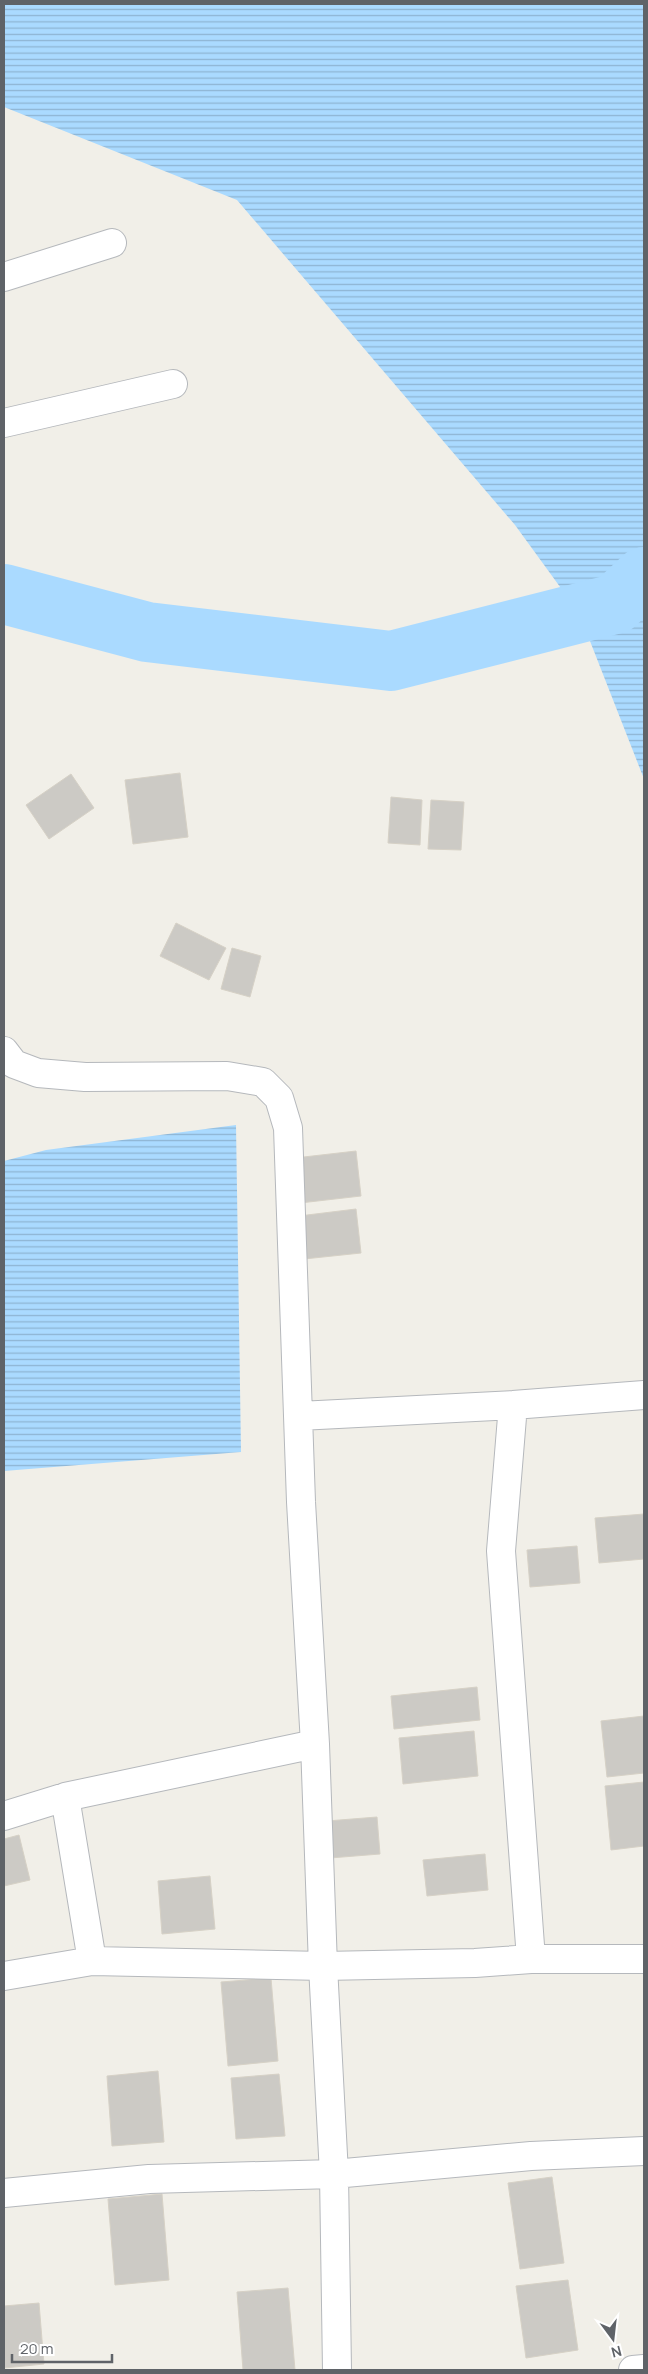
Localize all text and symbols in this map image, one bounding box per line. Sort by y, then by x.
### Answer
north arrow [588,2314,638,2364]
scale bar [12,2332,112,2364]
text: 20 m [20,2338,53,2359]
text: N [609,2342,624,2363]

